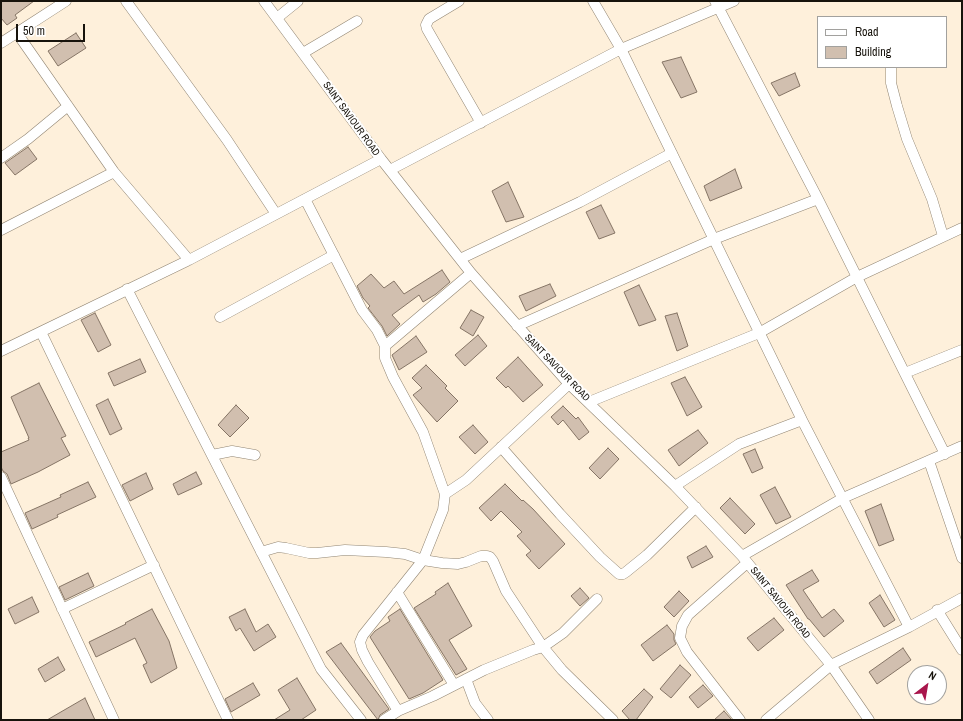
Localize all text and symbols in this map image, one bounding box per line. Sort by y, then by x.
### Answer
scale bar [18,16,87,42]
legend [817,16,947,68]
text: 50 m [23,23,45,39]
text: Road [855,24,879,40]
text: Building [855,44,891,60]
street label: SAINT SAVIOUR ROAD [320,80,382,158]
street label: SAINT SAVIOUR ROAD [522,332,592,404]
street label: SAINT SAVIOUR ROAD [747,565,813,641]
north arrow [907,665,947,705]
text: N [926,668,939,683]

